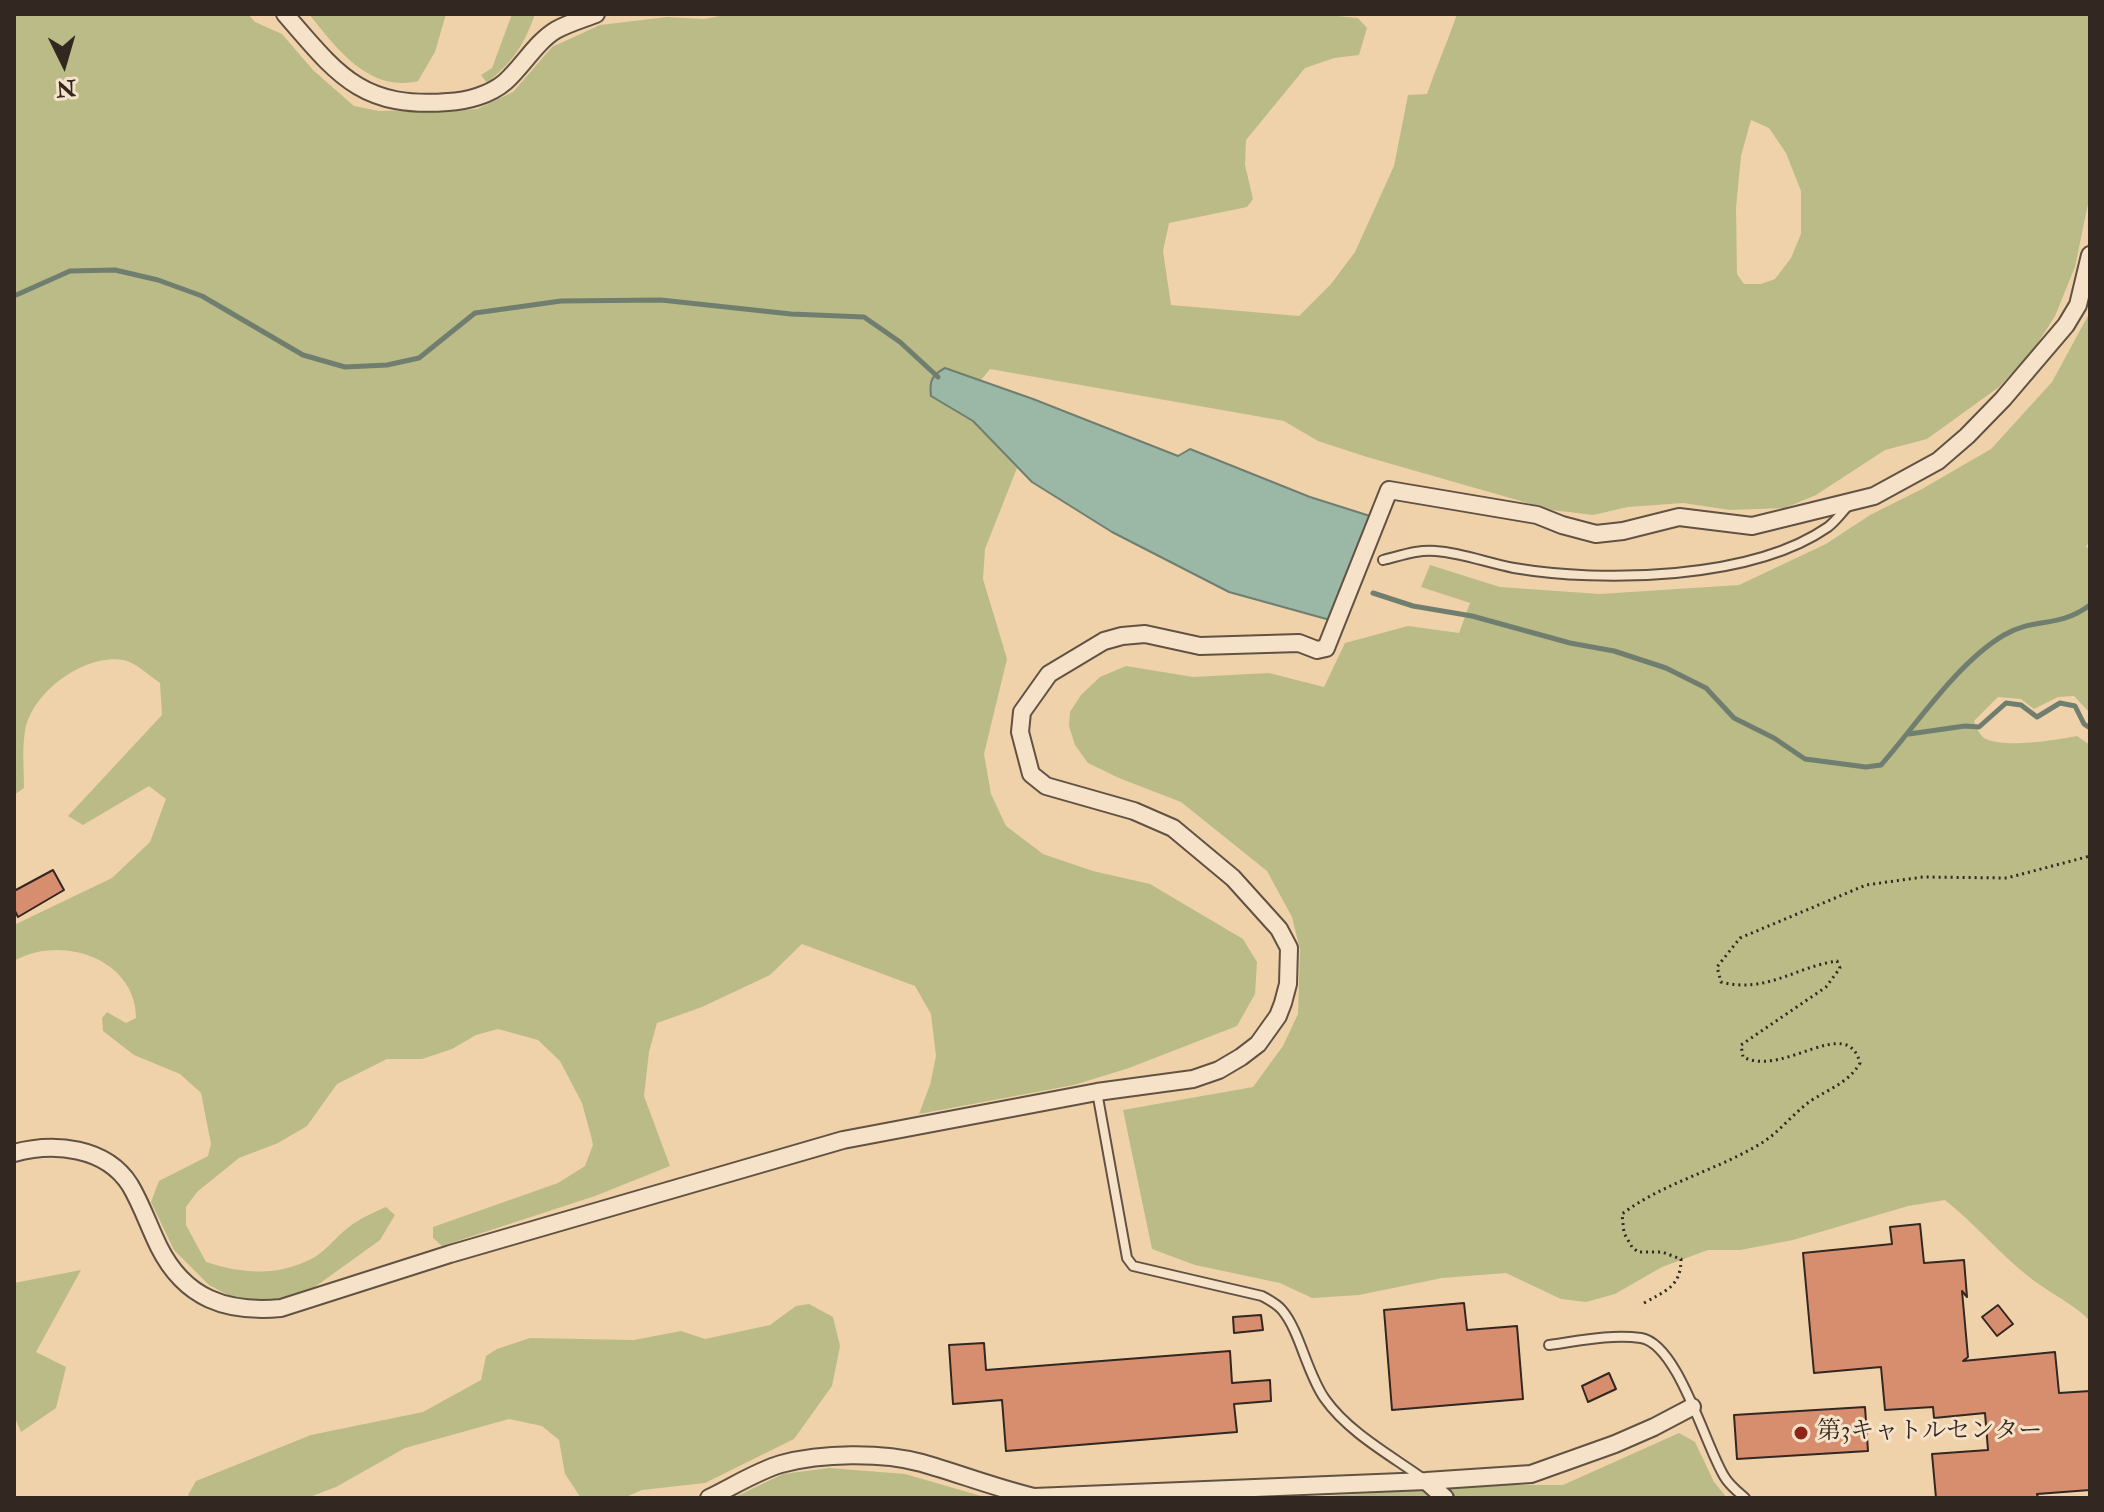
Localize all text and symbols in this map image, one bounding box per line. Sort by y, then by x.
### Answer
north arrow [24,24,104,104]
text: N [55,73,77,103]
place label: 第3キャトルセンター [1817,1419,2042,1447]
marker: 第3キャトルセンター [1792,1424,1810,1442]

